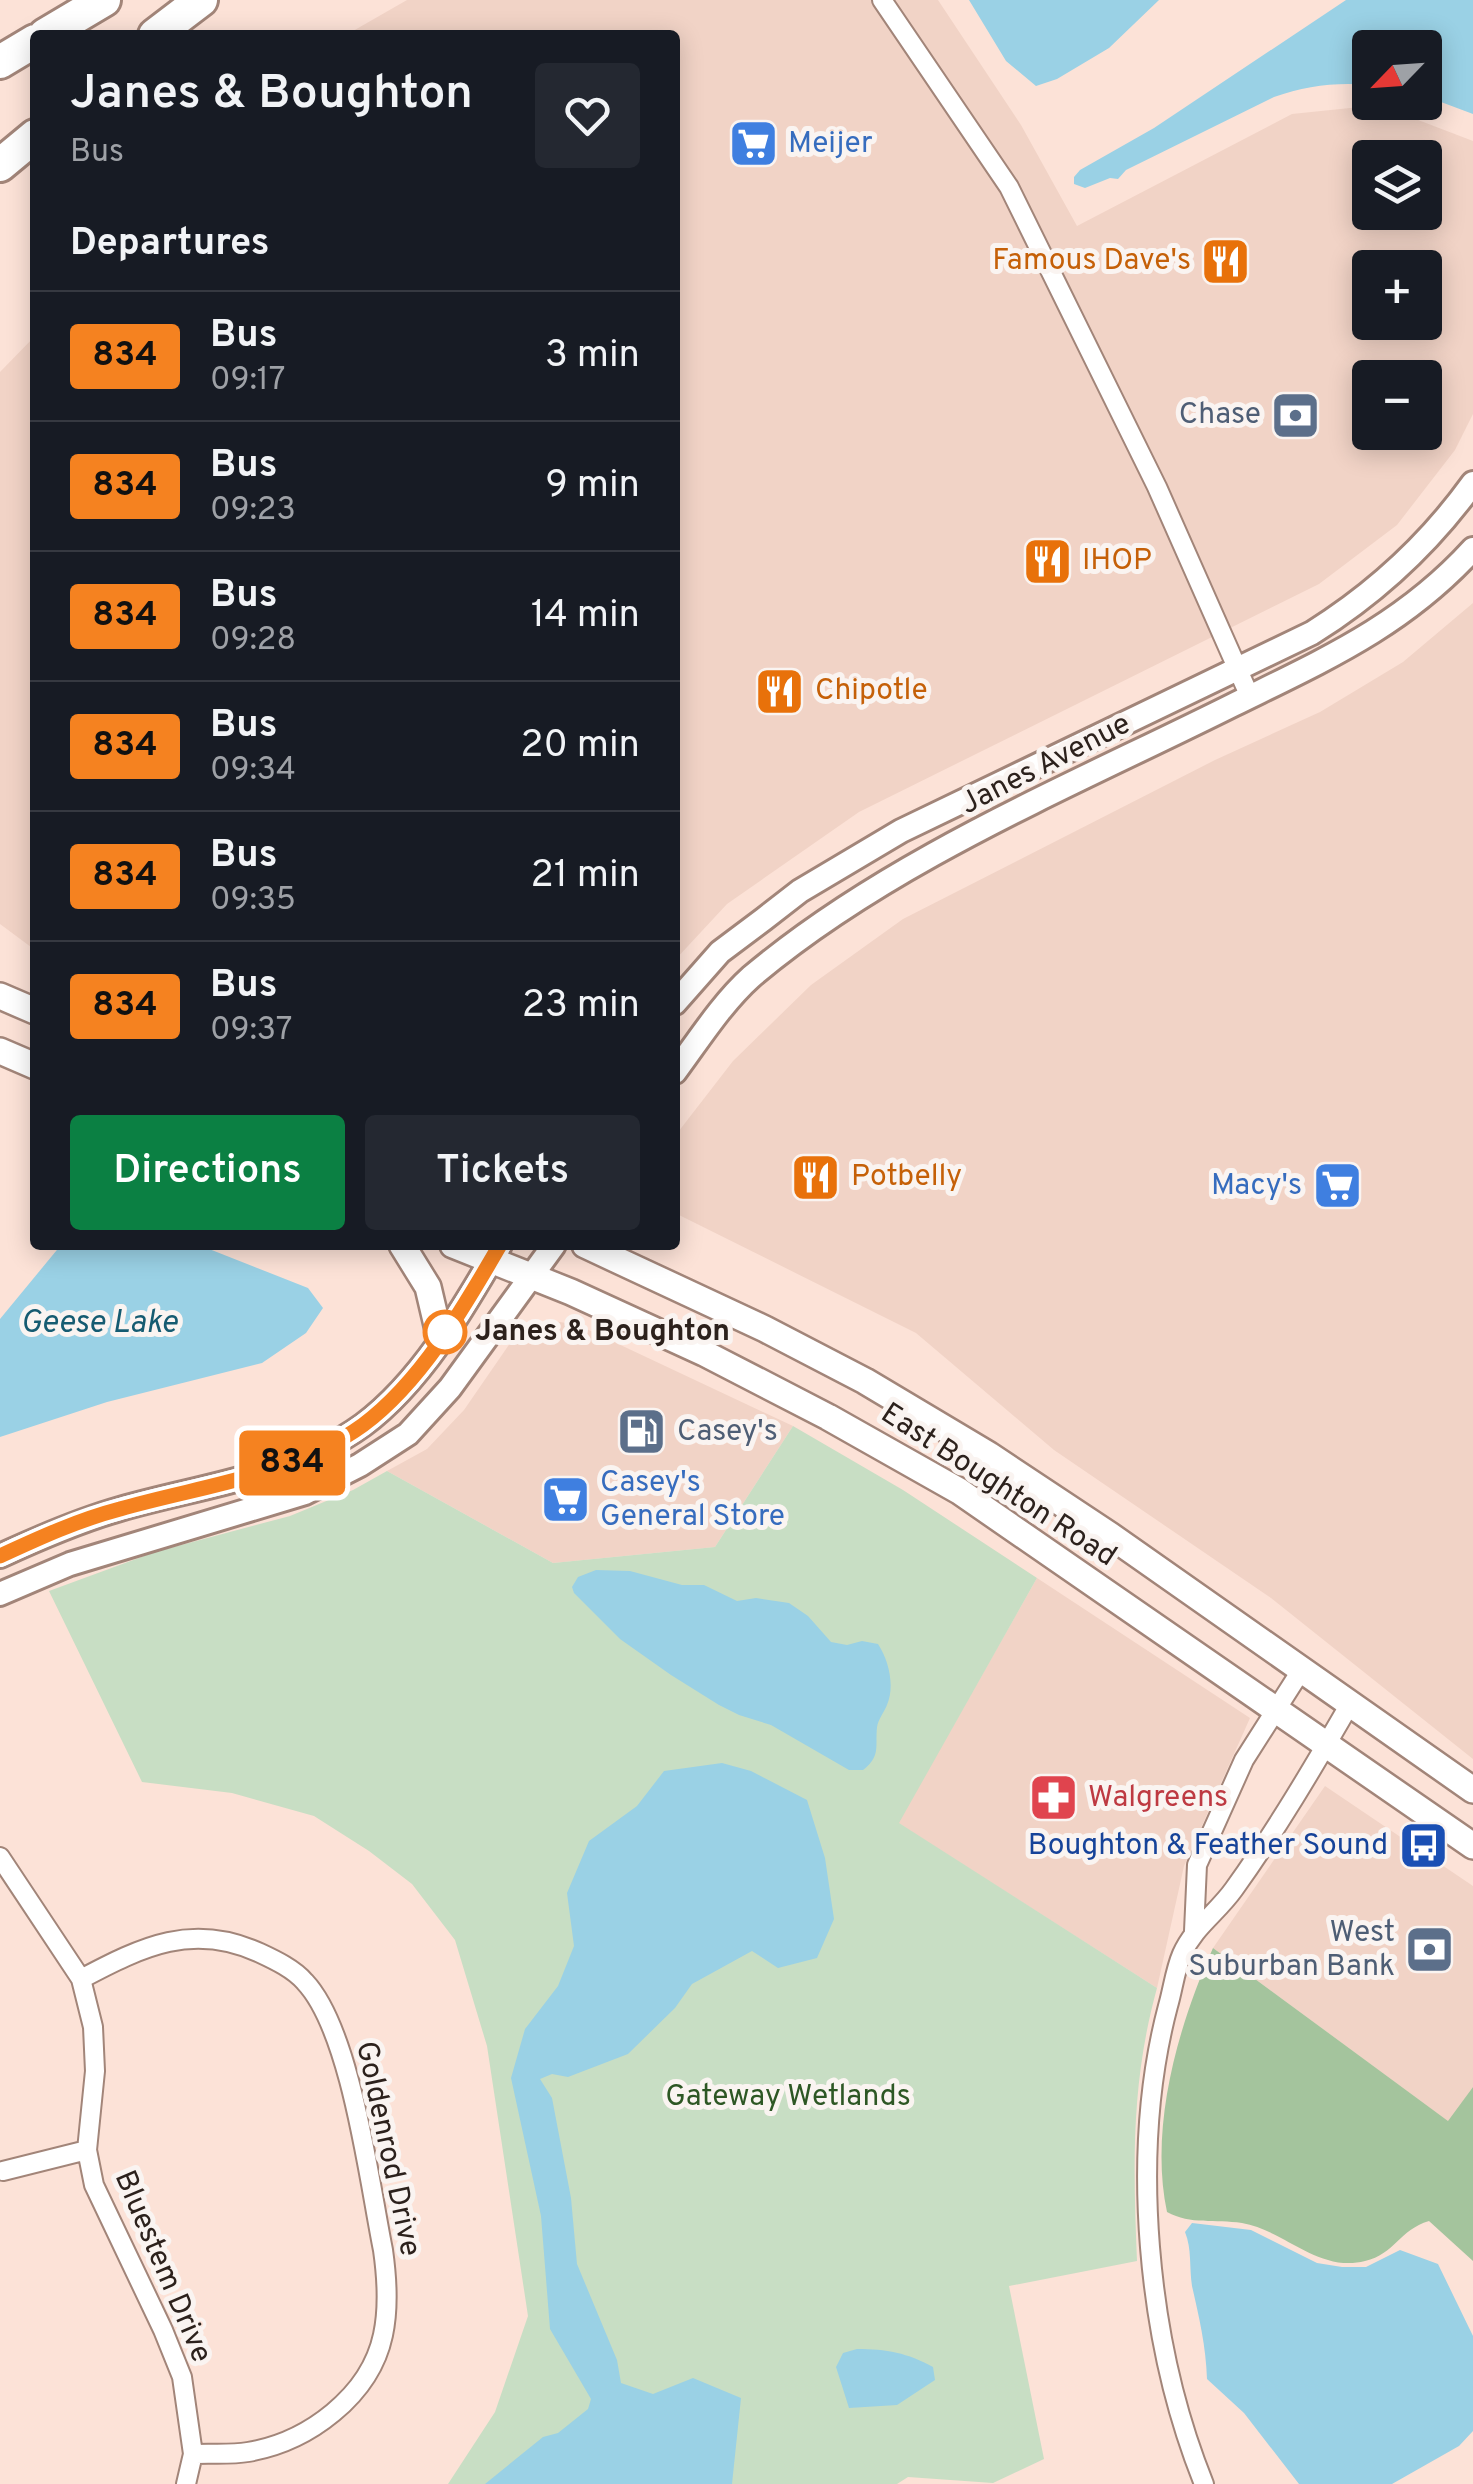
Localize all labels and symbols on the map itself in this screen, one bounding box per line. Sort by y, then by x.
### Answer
north arrow [1352,30,1442,120]
supermarket icon: Meijer [727,118,779,170]
place label: Meijer [788,126,873,163]
restaurant icon: Famous Dave's [1200,235,1252,287]
place label: Famous Dave's [992,243,1191,280]
bank icon: Chase [1270,389,1322,441]
place label: Chase [1179,397,1261,434]
restaurant icon: IHOP [1021,535,1073,587]
place label: IHOP [1082,543,1152,580]
restaurant icon: Chipotle [754,665,806,717]
place label: Chipotle [815,673,928,710]
street label: Janes Avenue [955,706,1137,824]
restaurant icon: Potbelly [790,1151,842,1203]
place label: Potbelly [851,1159,962,1196]
supermarket icon: Macy's [1311,1160,1363,1212]
place label: Macy's [1211,1168,1302,1205]
water label: Geese Lake [20,1304,178,1344]
marker: Janes & Boughton [424,1311,466,1353]
place label: Janes & Boughton [475,1314,730,1351]
street label: East Boughton Road [873,1396,1123,1576]
fuel station icon: Casey's [616,1406,668,1458]
place label: Casey's [677,1414,778,1451]
line badge: 834 [234,1430,350,1496]
place label: Casey's General Store [600,1465,785,1536]
supermarket icon: Casey's General Store [539,1474,591,1526]
pharmacy icon: Walgreens [1027,1772,1079,1824]
place label: Walgreens [1088,1780,1228,1817]
bus stop icon: Boughton & Feather Sound [1397,1820,1449,1872]
place label: Boughton & Feather Sound [1028,1828,1388,1865]
place label: West Suburban Bank [1188,1915,1395,1986]
bank icon: West Suburban Bank [1404,1924,1456,1976]
street label: Goldenrod Drive [346,2038,428,2260]
park label: Gateway Wetlands [665,2079,911,2116]
street label: Bluestem Drive [105,2165,219,2369]

